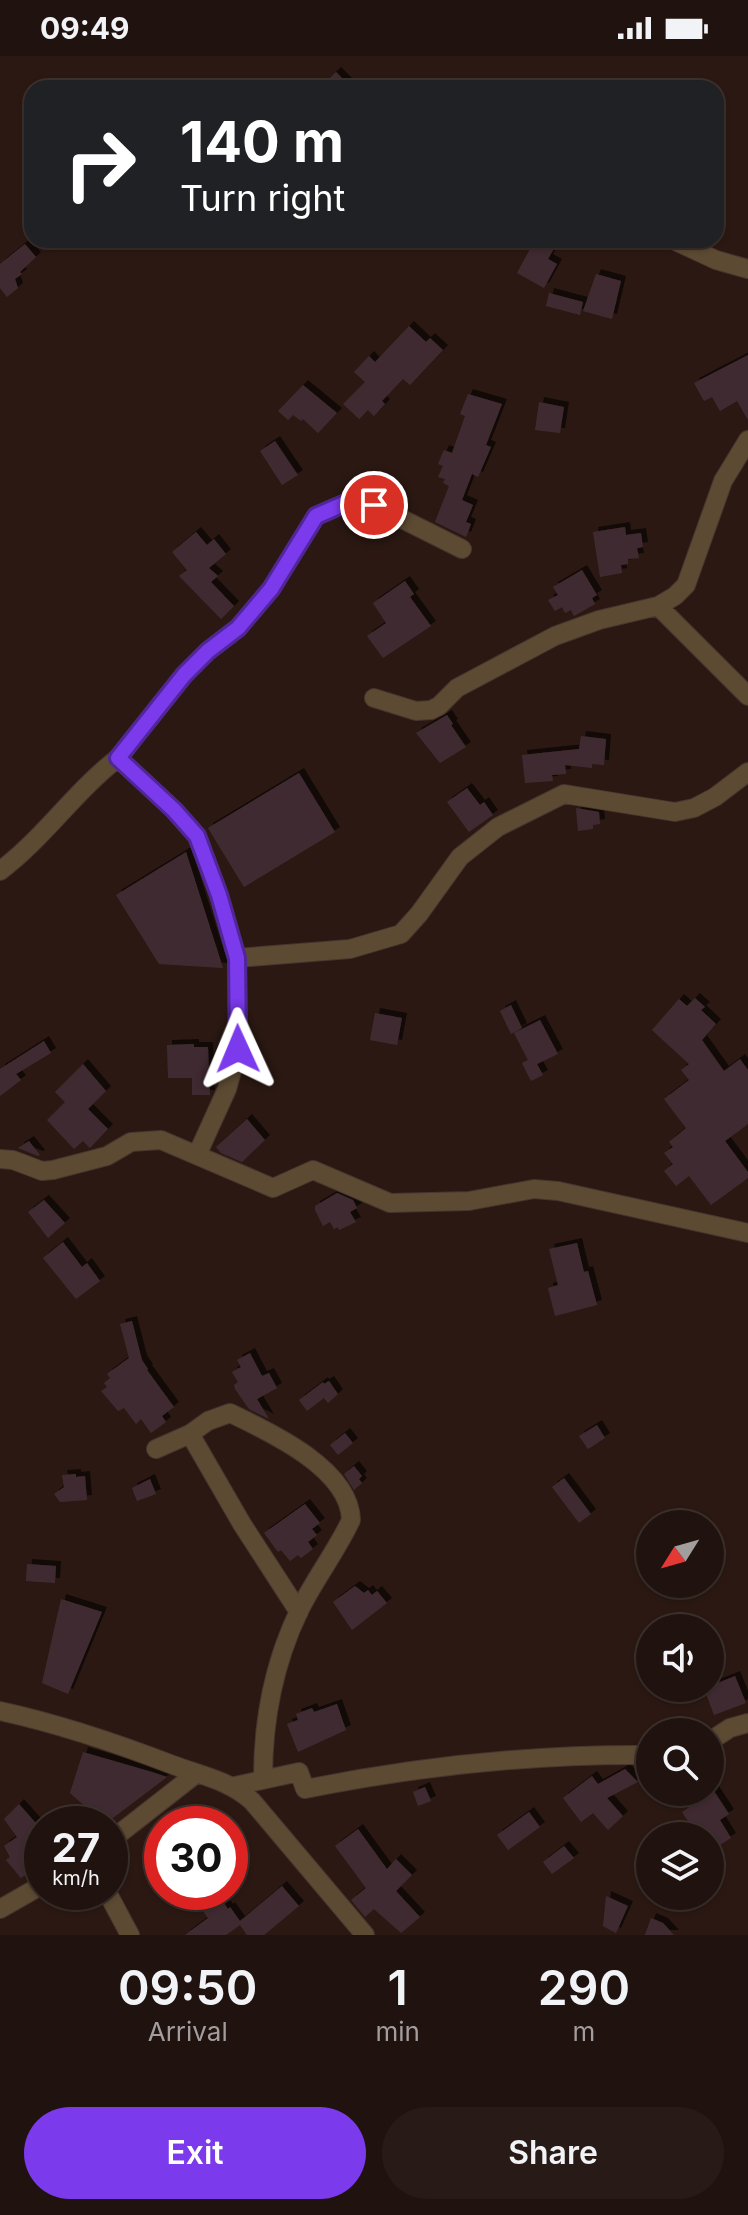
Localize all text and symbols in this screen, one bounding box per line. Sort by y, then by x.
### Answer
text: 09:49 [40,10,130,46]
text: 140 m [180,108,344,176]
icon: right [48,112,152,216]
text: Turn right [180,176,345,220]
pin [340,471,408,539]
icon: arrive [352,483,396,527]
position arrow [196,1007,280,1091]
north arrow [636,1510,724,1598]
map controls [636,1510,724,1910]
button: sound [636,1614,724,1702]
button: search [636,1718,724,1806]
speed limit sign: 30 [144,1806,248,1910]
button: layers [636,1822,724,1910]
text: 27 [52,1823,100,1872]
text: km/h [52,1866,100,1890]
text: 09:50 [118,1958,257,2017]
text: 1 [387,1958,408,2017]
text: 290 [538,1958,630,2017]
text: Arrival [148,2016,228,2047]
text: min [375,2016,420,2047]
text: m [573,2016,595,2047]
button: Exit [24,2107,366,2199]
button: Share [382,2107,724,2199]

